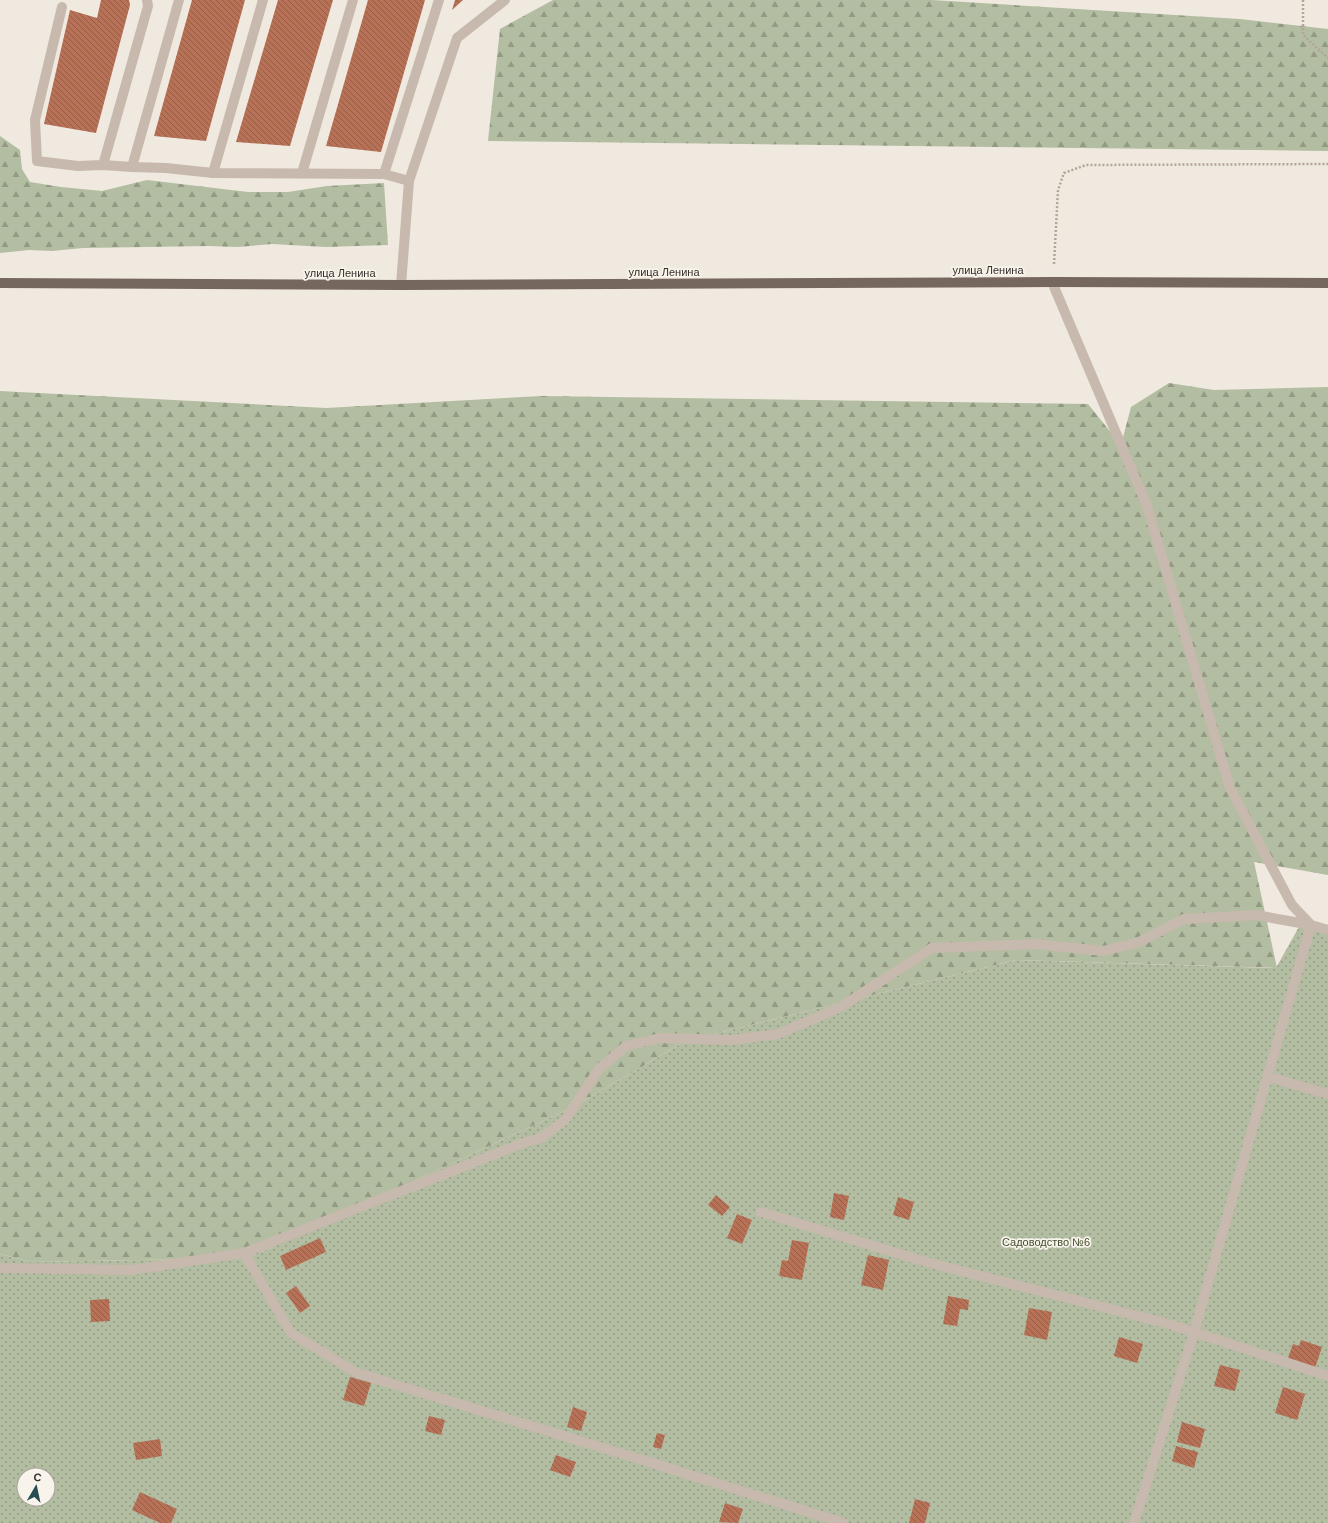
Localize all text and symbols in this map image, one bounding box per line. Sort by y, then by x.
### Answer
street label: улица Ленина [952,264,1024,276]
street label: улица Ленина [628,266,700,278]
street label: улица Ленина [304,267,376,279]
park label: Садоводство №6 [1002,1236,1090,1248]
north arrow [16,1467,56,1507]
text: С [33,1471,42,1484]

